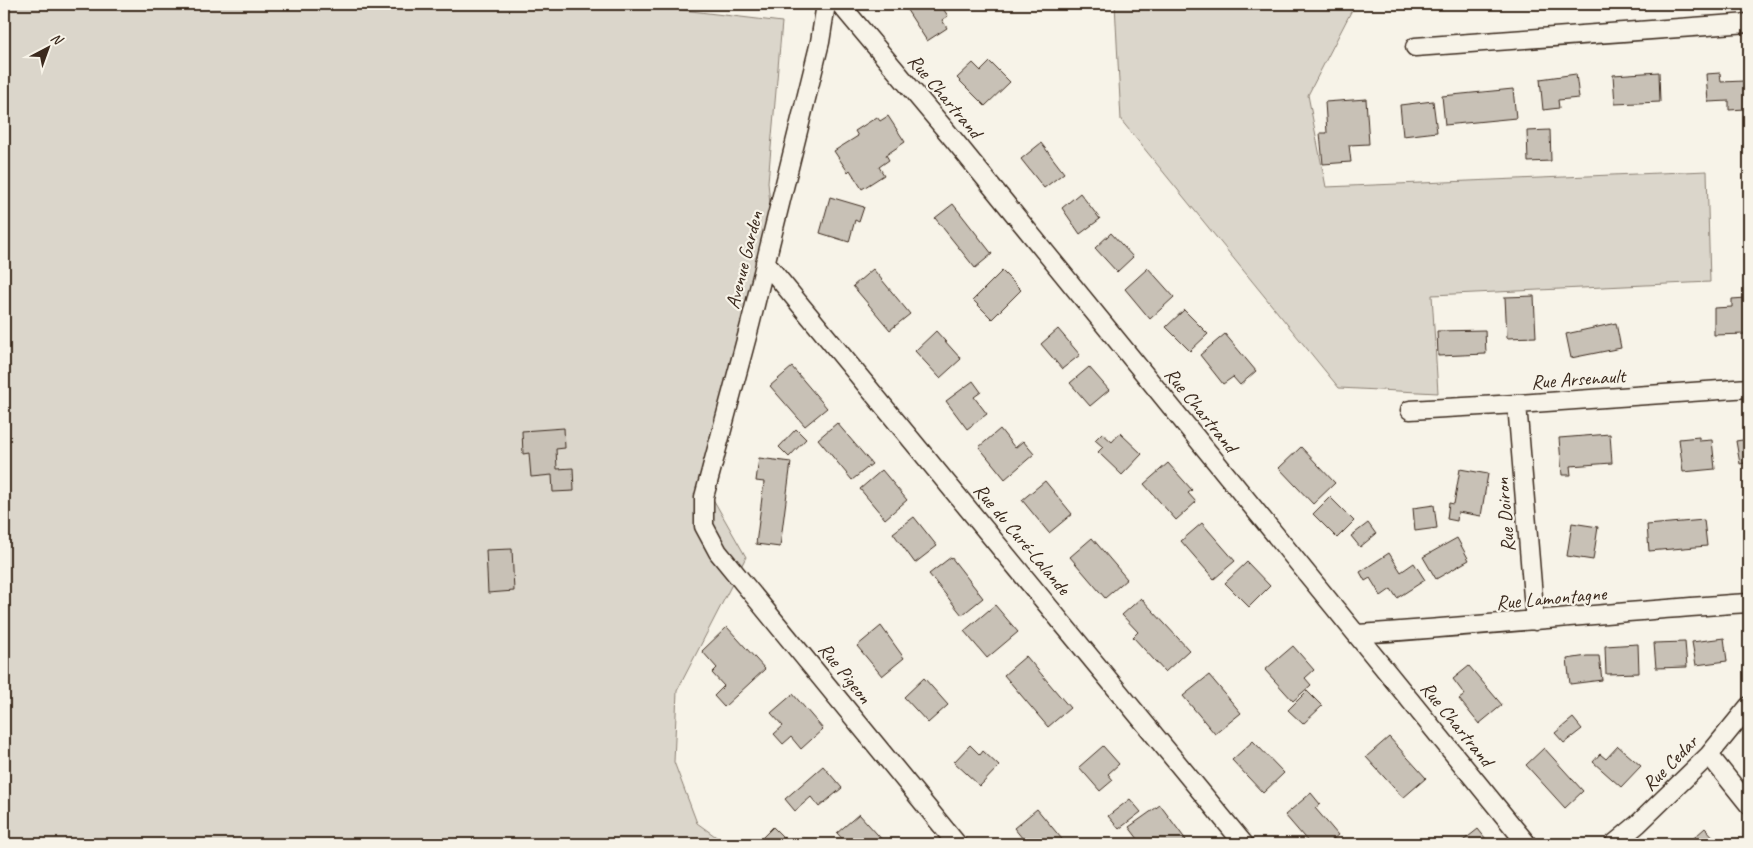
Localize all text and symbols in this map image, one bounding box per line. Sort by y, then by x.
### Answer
north arrow [22,22,72,72]
text: N [47,29,67,49]
street label: Rue Chartrand [902,49,990,146]
street label: Avenue Garden [720,208,768,311]
street label: Rue Chartrand [1159,362,1245,460]
street label: Rue Arsenault [1530,363,1628,395]
street label: Rue Doiron [1489,476,1521,553]
street label: Rue du Curé-Lalande [968,478,1077,601]
street label: Rue Lamontagne [1495,581,1609,615]
street label: Rue Pigeon [813,637,878,710]
street label: Rue Chartrand [1415,676,1501,774]
street label: Rue Cedar [1637,729,1704,796]

